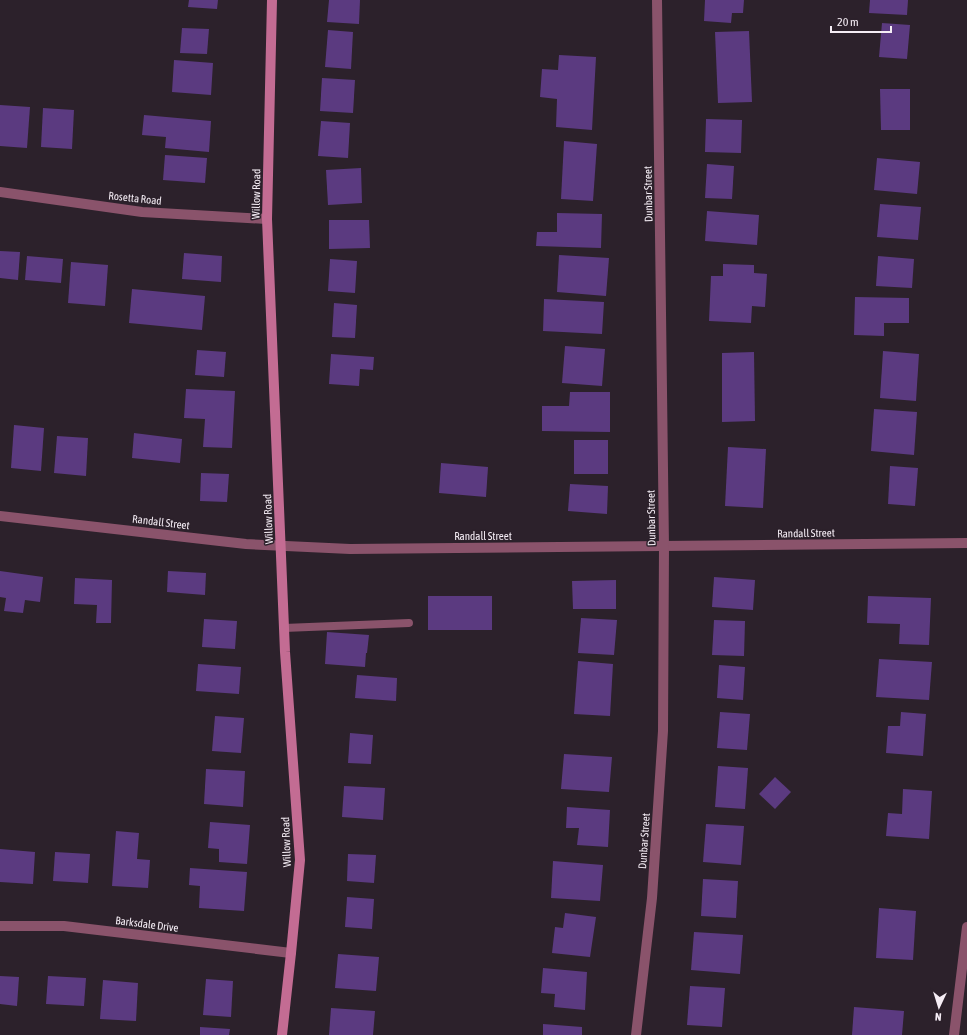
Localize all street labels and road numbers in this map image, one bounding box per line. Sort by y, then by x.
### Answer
street label: Dunbar Street [642,166,654,222]
street label: Willow Road [250,169,262,219]
street label: Rosetta Road [108,189,162,207]
street label: Dunbar Street [645,490,657,546]
street label: Willow Road [261,494,275,544]
street label: Randall Street [132,513,190,531]
street label: Randall Street [777,526,835,540]
street label: Randall Street [454,530,512,542]
street label: Dunbar Street [636,813,652,869]
street label: Willow Road [279,817,293,867]
street label: Barksdale Drive [115,914,179,934]

